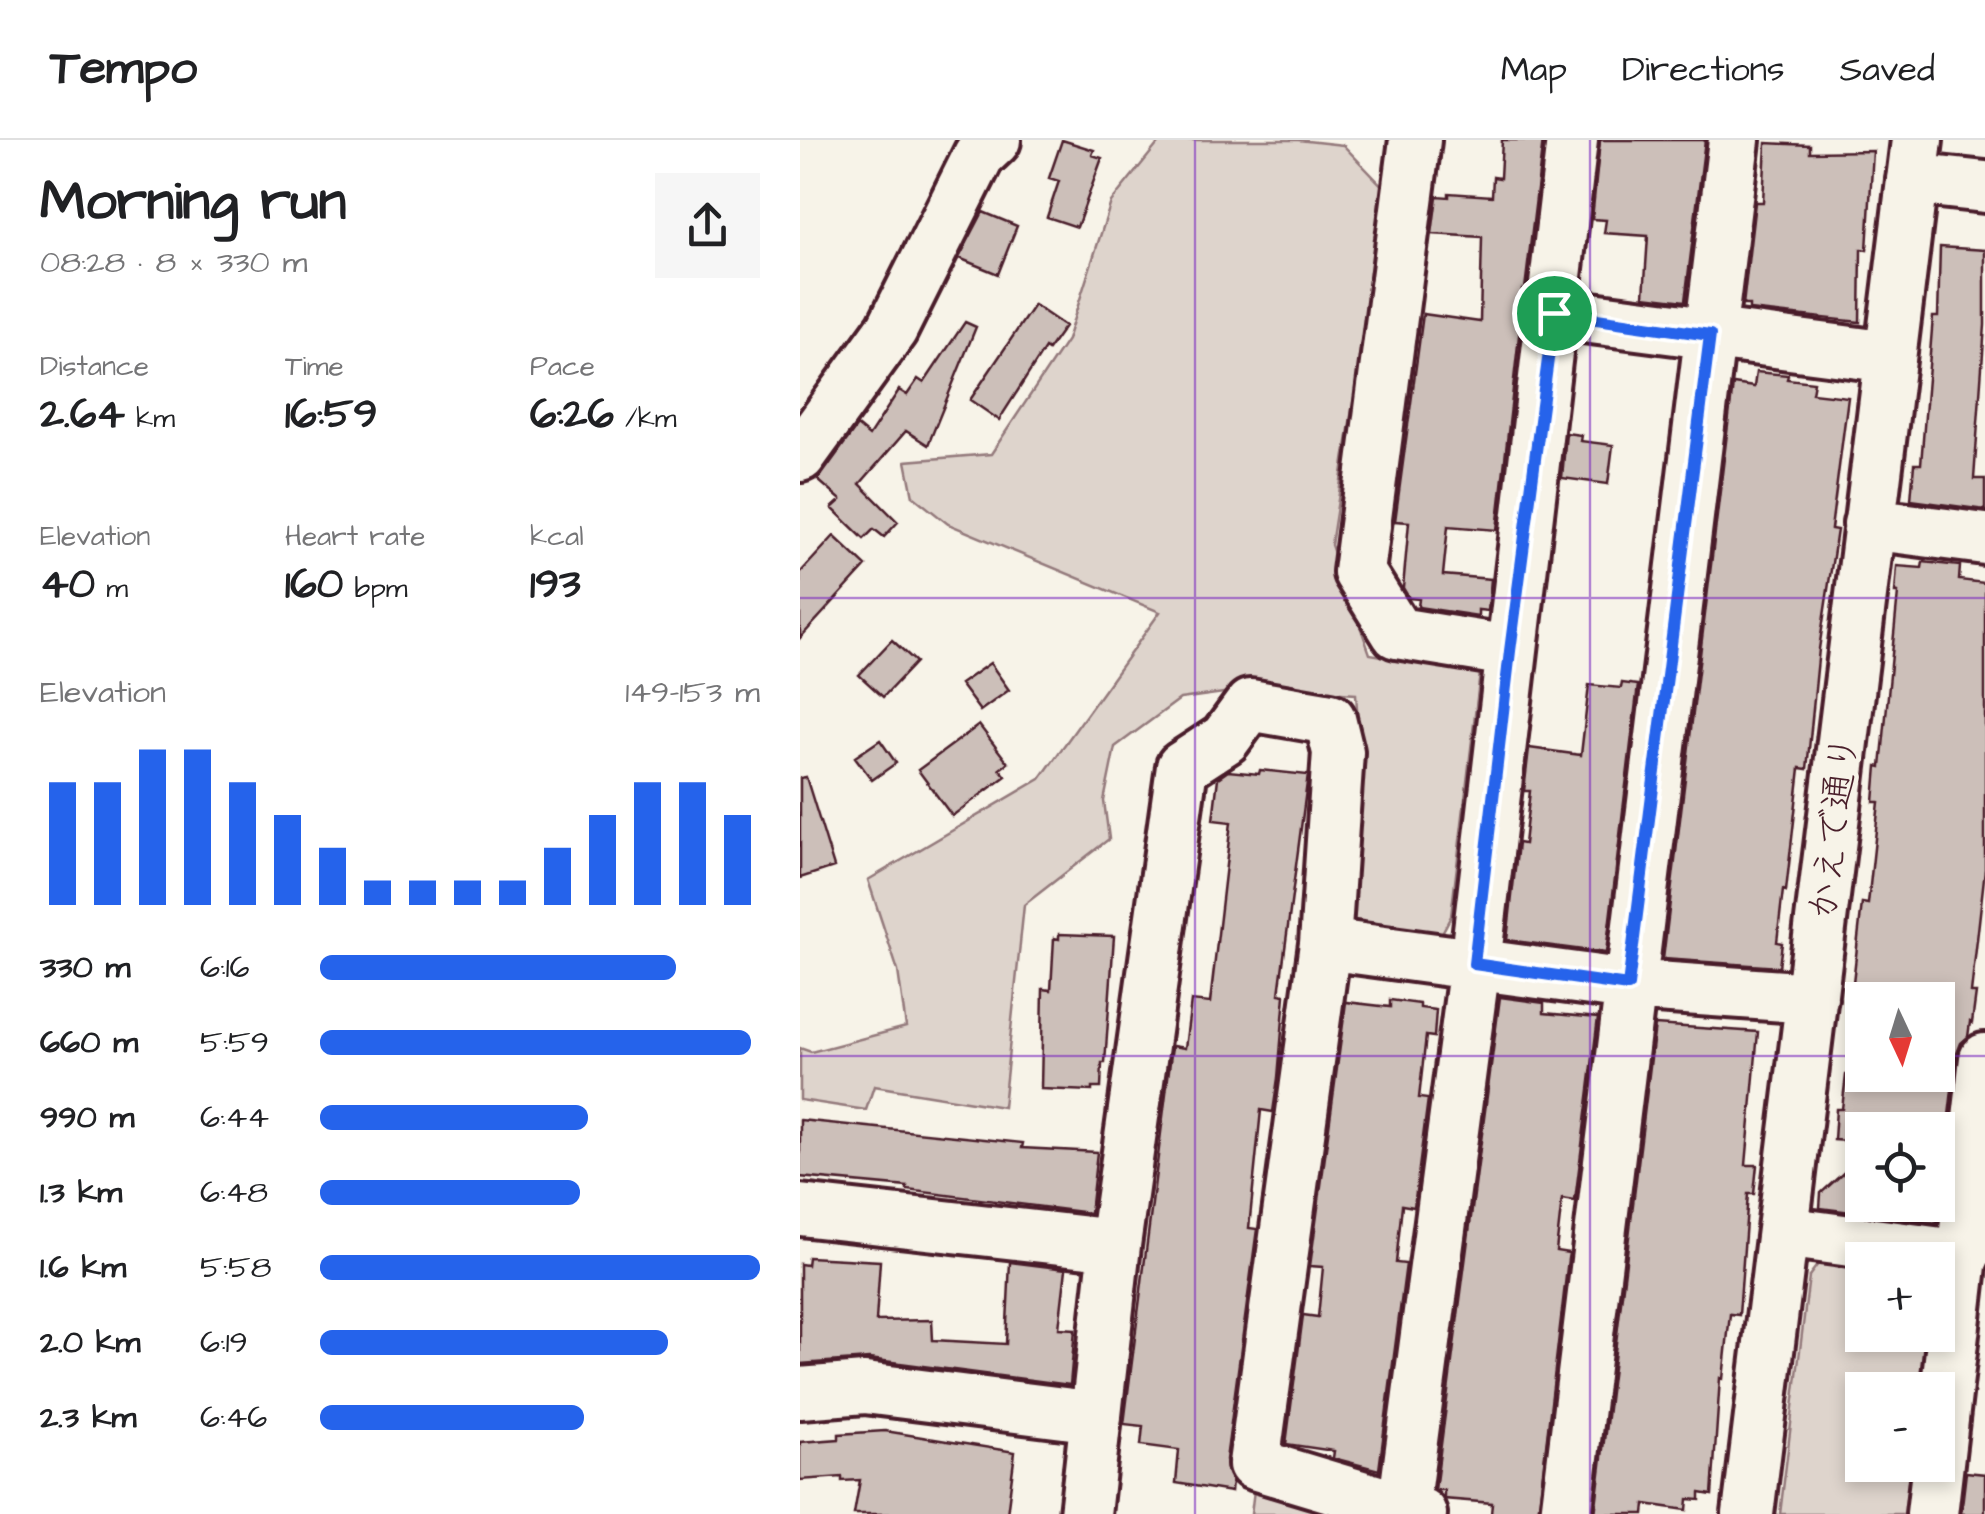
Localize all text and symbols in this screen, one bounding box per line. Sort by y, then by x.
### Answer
text: Tempo [50,36,197,102]
text: Map [1501,45,1567,94]
text: Directions [1622,45,1785,94]
text: Saved [1840,45,1935,94]
text: Morning run [40,164,346,240]
button: share [655,173,760,278]
text: 08:28 · 8 × 330 m [40,240,307,285]
pin [1512,271,1597,356]
icon: arrive [1527,286,1582,341]
text: Distance [40,347,149,386]
text: Time [285,347,344,386]
text: Pace [530,347,595,386]
text: 2.64 [40,386,125,444]
text: 16:59 [285,386,377,444]
text: 6:26 [530,386,614,444]
text: km [125,399,175,438]
text: /km [614,399,677,438]
text: Elevation [40,517,150,556]
text: Heart rate [285,517,426,556]
text: kcal [530,517,584,556]
text: 40 [40,556,95,614]
text: 160 [285,556,343,614]
text: 193 [530,556,581,614]
text: m [95,569,128,608]
text: bpm [343,569,408,608]
text: Elevation [40,670,166,715]
text: 149–153 m [625,670,760,715]
street label: かえで通り [1798,731,1872,923]
text: 330 m [40,945,130,990]
text: 6:16 [200,945,250,990]
north arrow [1845,982,1955,1092]
map controls [1845,982,1955,1482]
text: 660 m [40,1020,138,1065]
text: 5:59 [200,1020,269,1065]
text: 990 m [40,1095,134,1140]
text: 6:44 [200,1095,269,1140]
button: locate [1845,1112,1955,1222]
text: 1.3 km [40,1170,122,1215]
text: 6:48 [200,1170,268,1215]
button: + [1845,1242,1955,1352]
text: 1.6 km [40,1245,126,1290]
text: 5:58 [200,1245,271,1290]
text: 2.0 km [40,1320,140,1365]
text: 6:19 [200,1320,248,1365]
button: − [1845,1372,1955,1482]
text: 2.3 km [40,1395,136,1440]
text: 6:46 [200,1395,267,1440]

